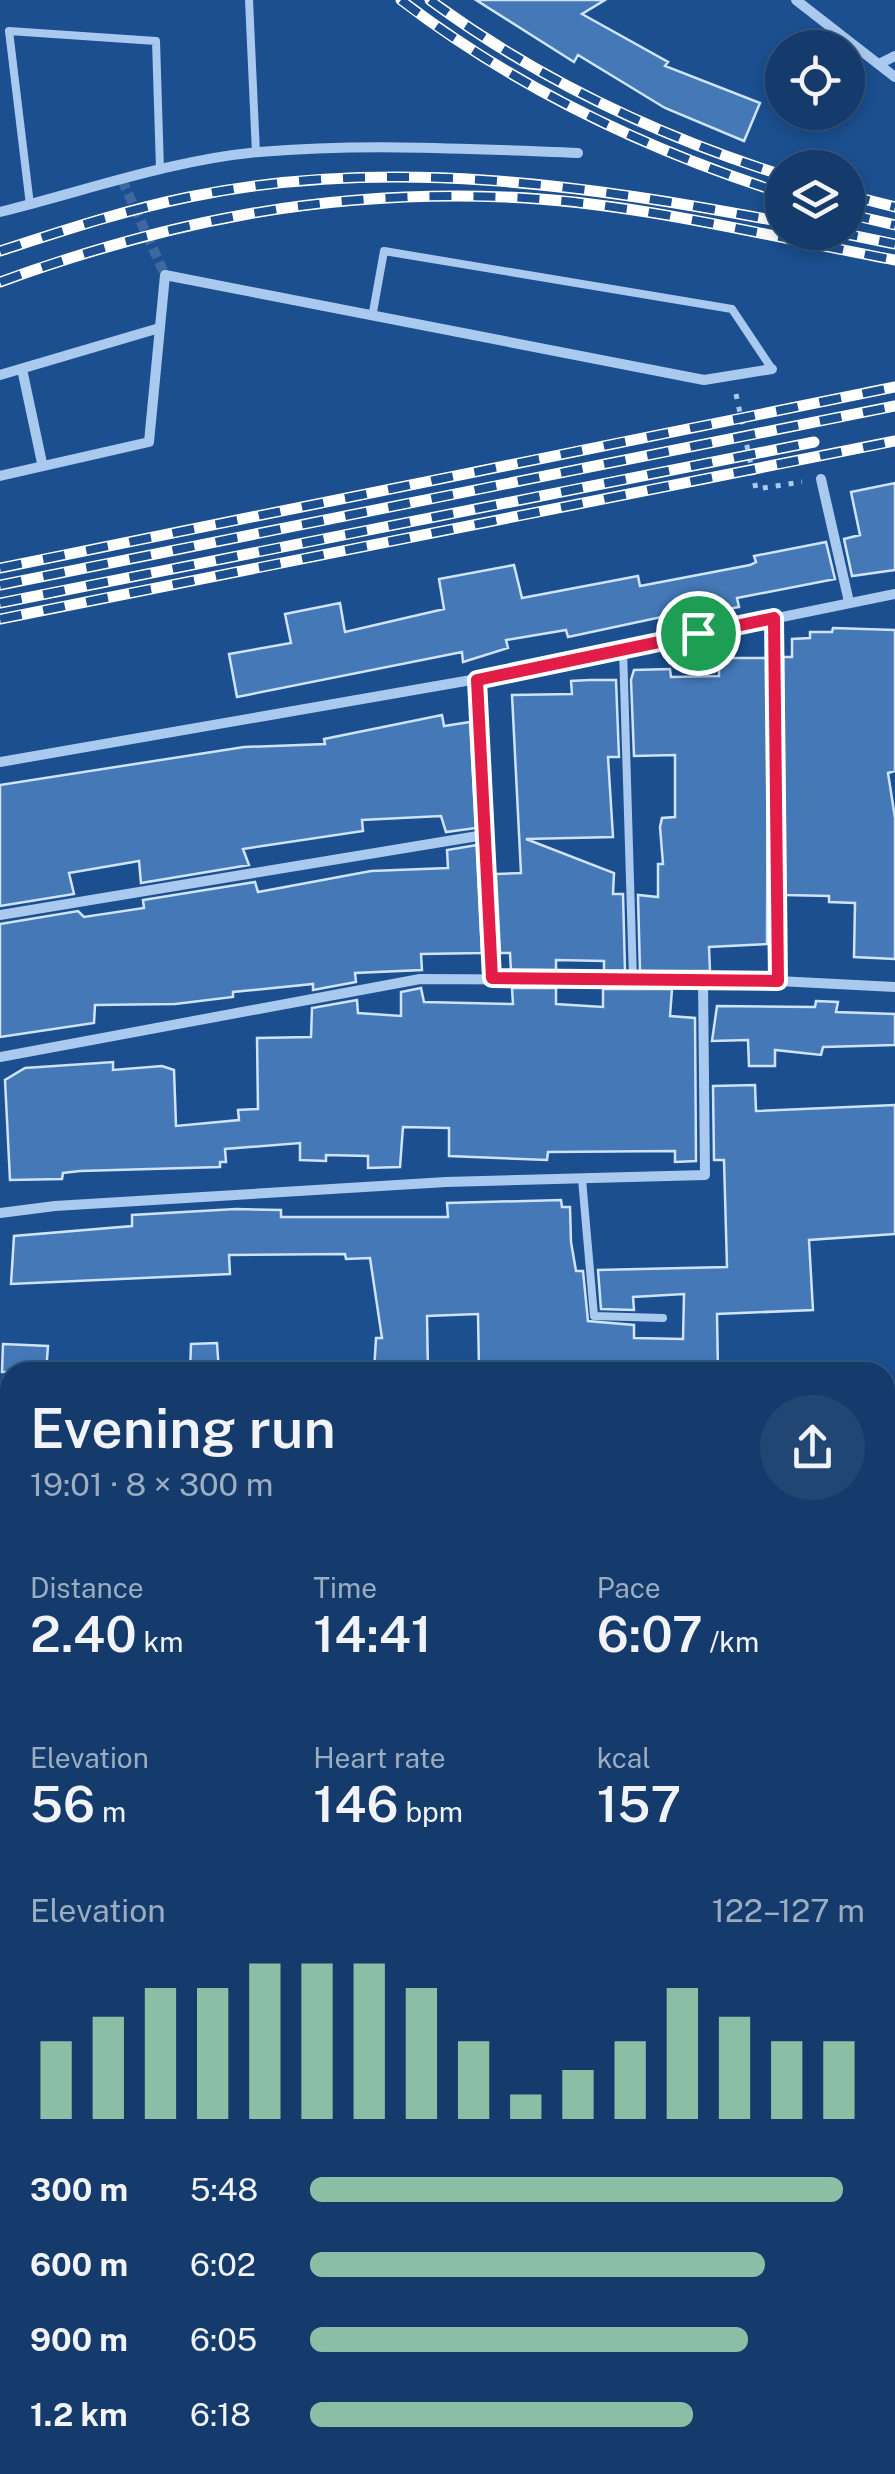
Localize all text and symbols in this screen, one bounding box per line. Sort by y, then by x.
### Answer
map controls [765,30,865,250]
button: locate [765,30,865,130]
button: layers [765,150,865,250]
pin [656,591,741,676]
icon: arrive [671,606,726,661]
button: share [760,1395,865,1500]
text: Evening run [30,1396,336,1460]
text: 19:01 · 8 × 300 m [30,1466,273,1503]
text: Distance [30,1571,144,1604]
text: Time [313,1571,377,1604]
text: Pace [597,1571,661,1604]
text: 2.40 [30,1604,137,1663]
text: 14:41 [313,1604,432,1663]
text: 6:07 [597,1604,703,1663]
text: km [137,1625,184,1658]
text: /km [703,1625,759,1658]
text: Elevation [30,1741,149,1774]
text: Heart rate [313,1741,446,1774]
text: kcal [597,1741,651,1774]
text: 56 [30,1774,95,1833]
text: 146 [313,1774,399,1833]
text: 157 [597,1774,681,1833]
text: m [95,1795,126,1828]
text: bpm [399,1795,463,1828]
text: Elevation [30,1892,166,1929]
text: 122–127 m [712,1892,865,1929]
text: 300 m [30,2171,128,2208]
text: 5:48 [190,2171,258,2208]
text: 600 m [30,2246,128,2283]
text: 6:02 [190,2246,256,2283]
text: 900 m [30,2321,128,2358]
text: 6:05 [190,2321,257,2358]
text: 1.2 km [30,2396,128,2433]
text: 6:18 [190,2396,251,2433]

